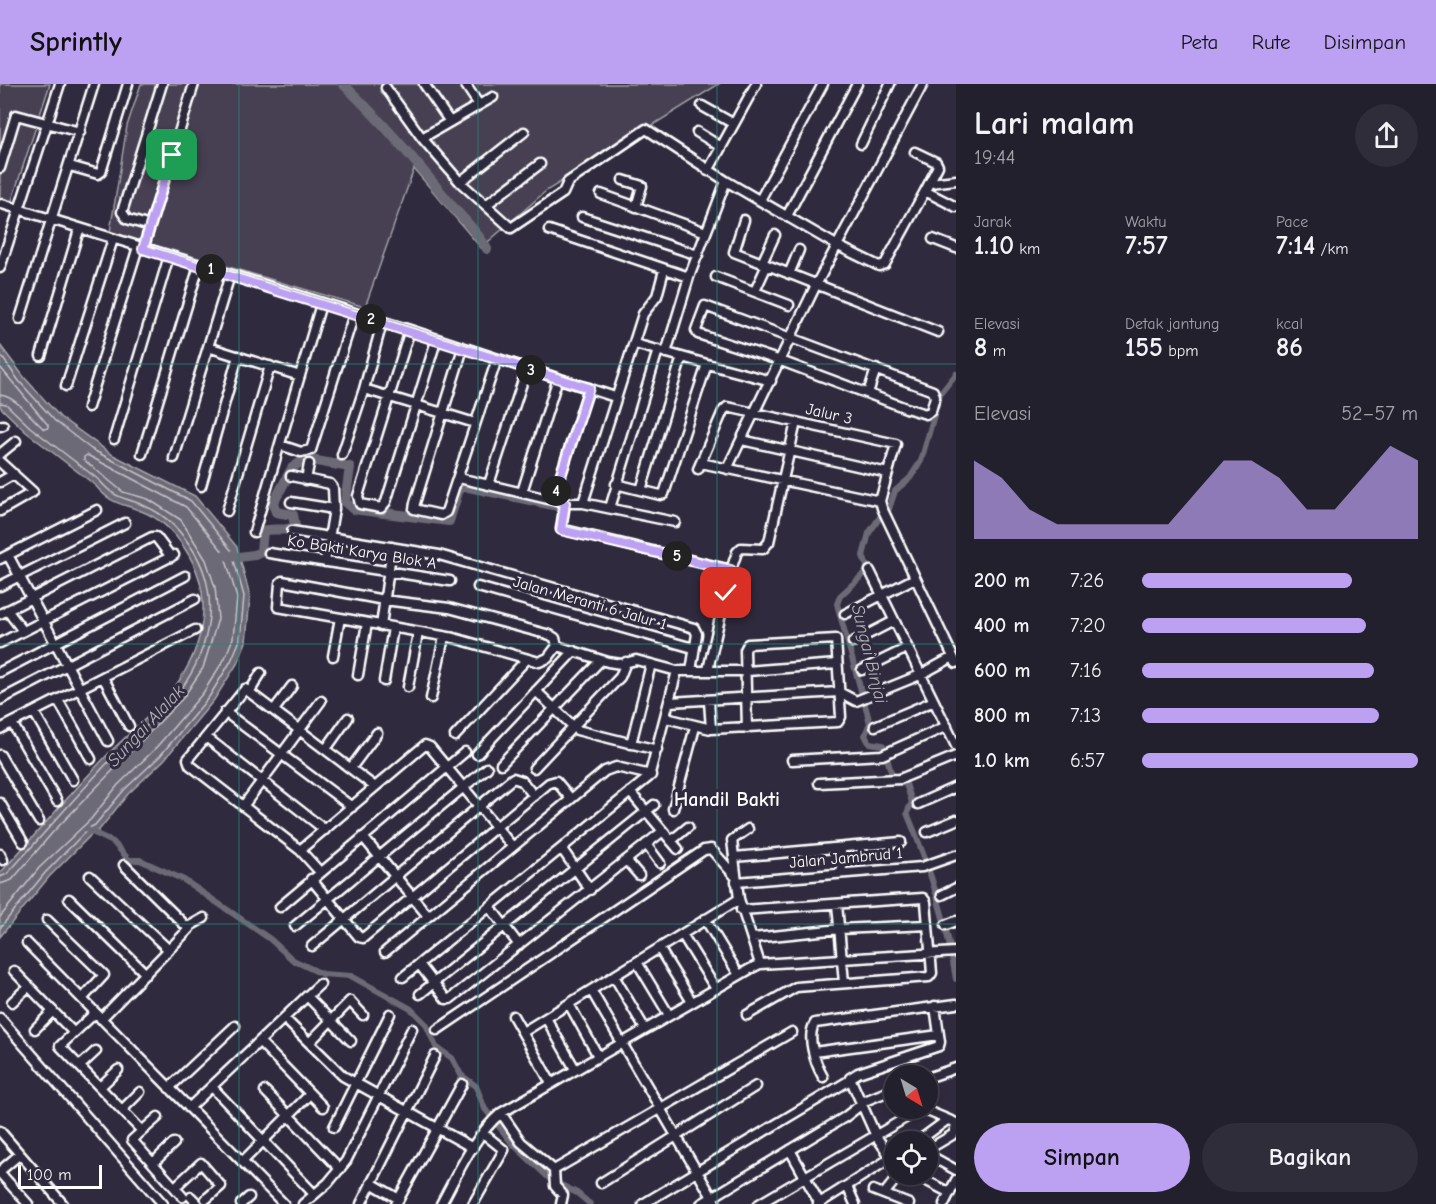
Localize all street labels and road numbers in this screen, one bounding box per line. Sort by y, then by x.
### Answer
street label: Jalur 3 [804,400,854,428]
street label: Ko Bakti Karya Blok A [286,531,438,573]
street label: Jalan Meranti 6 Jalur 1 [511,572,669,634]
street label: Jalan Jambrud 1 [789,844,903,872]

